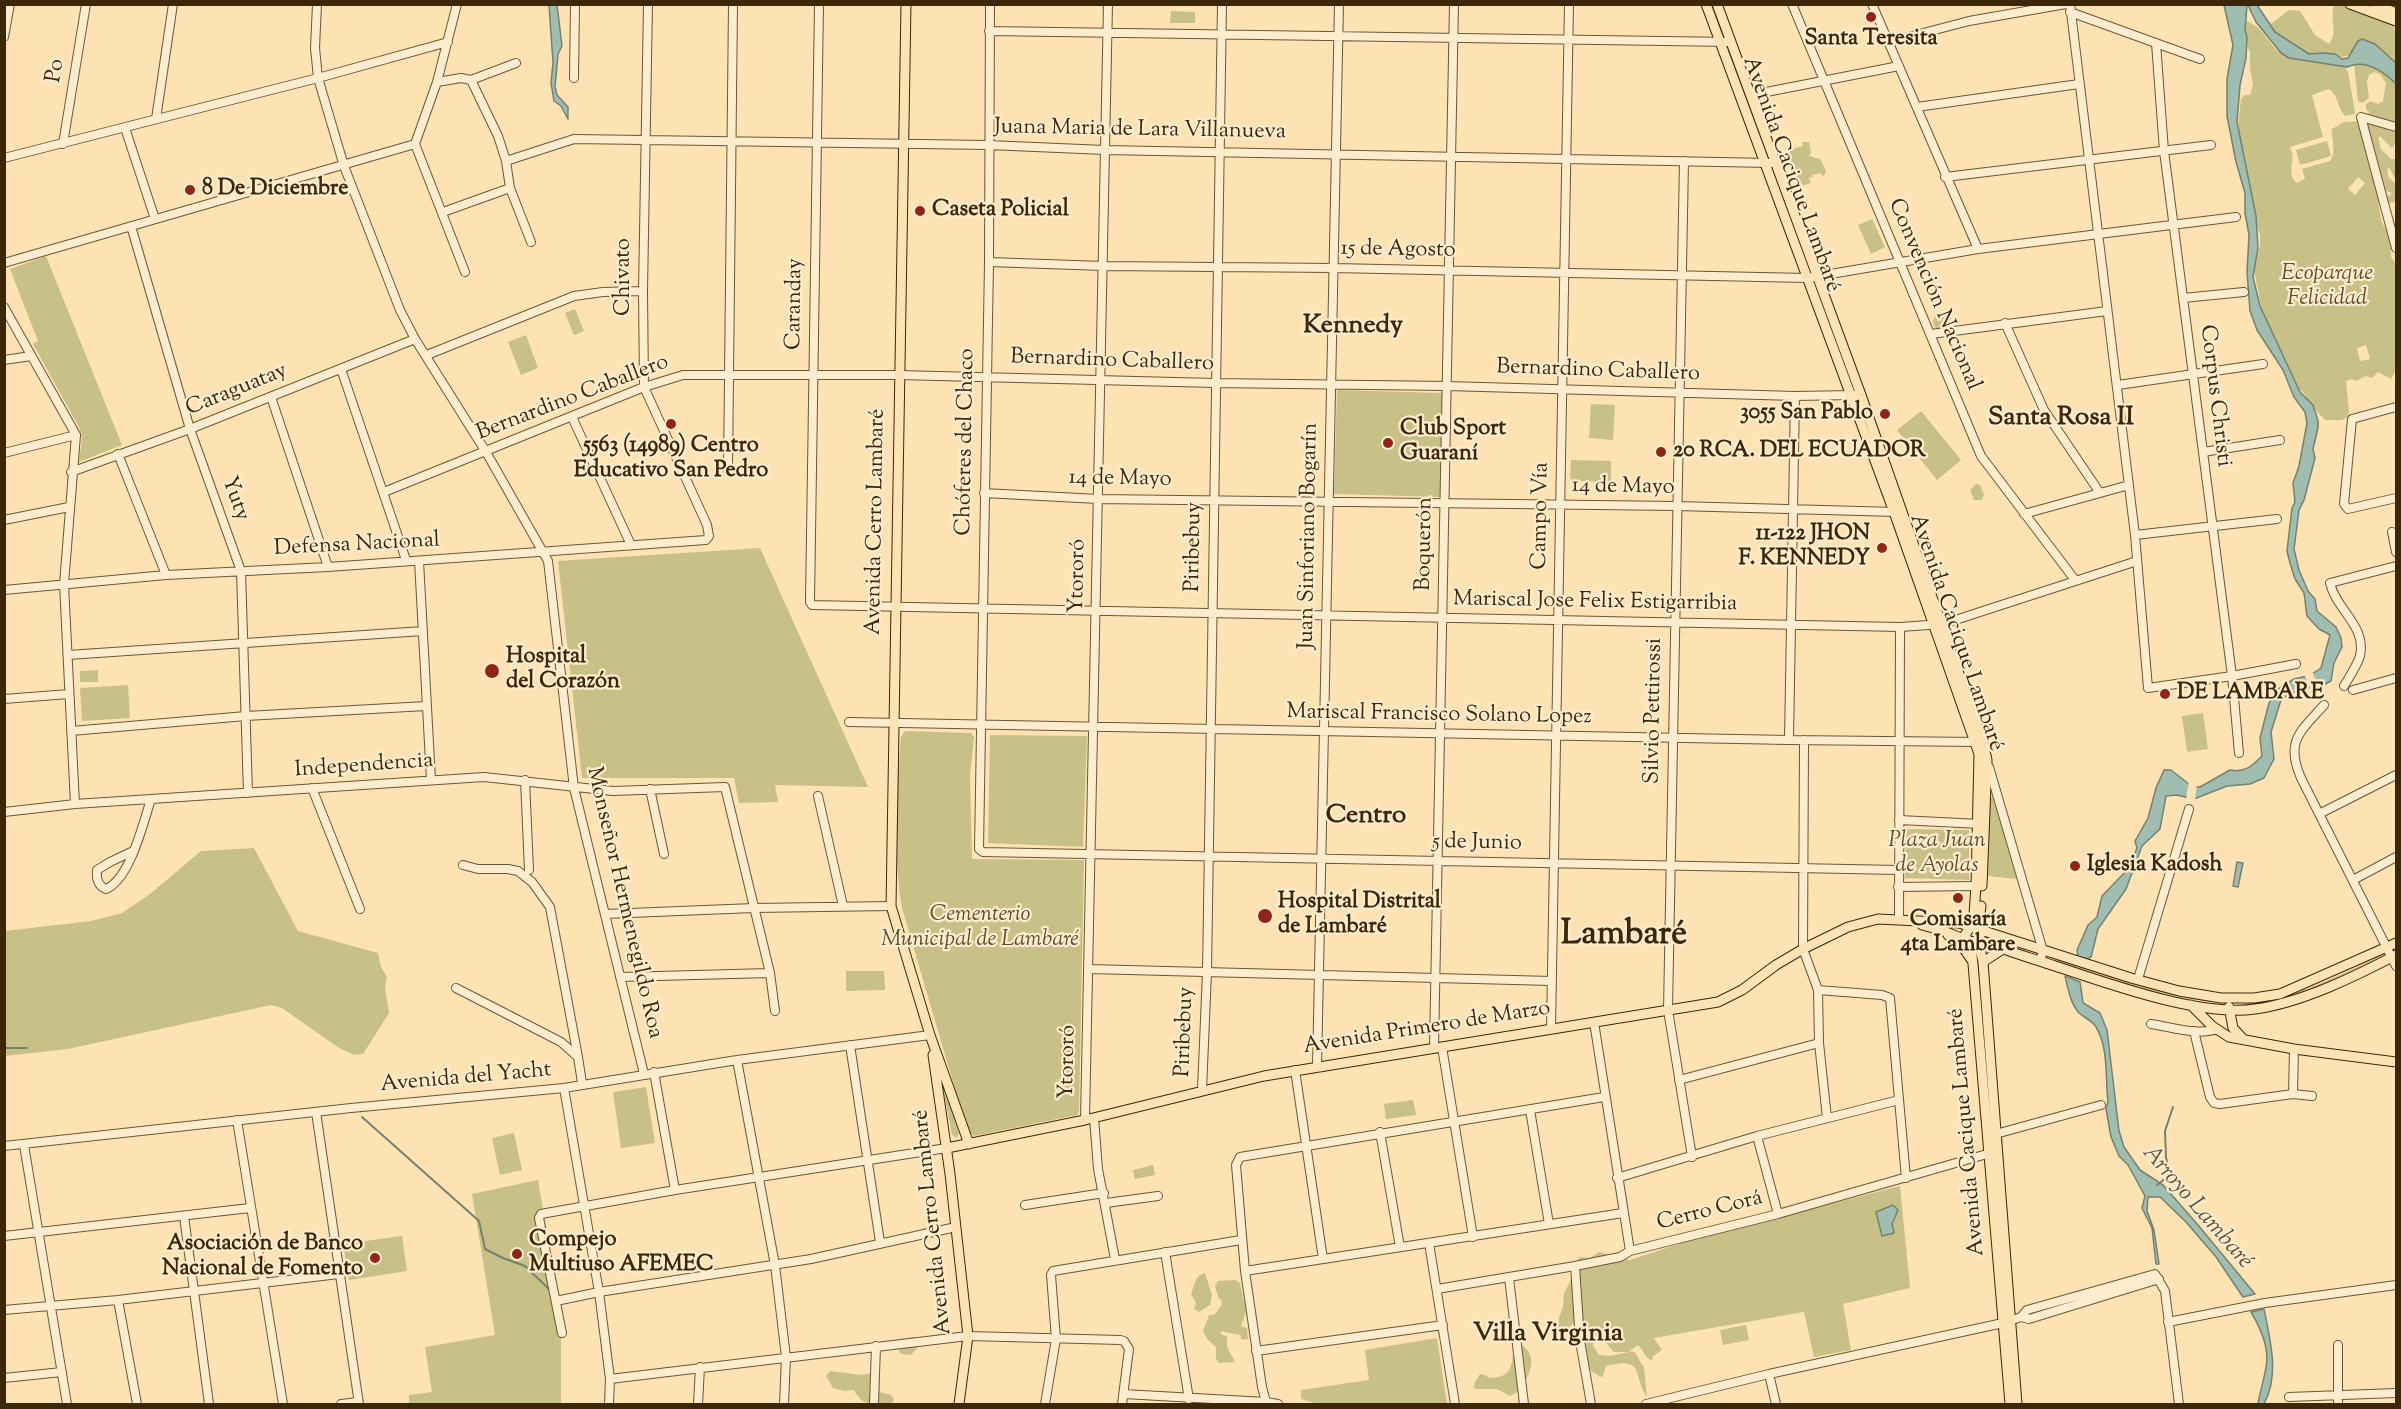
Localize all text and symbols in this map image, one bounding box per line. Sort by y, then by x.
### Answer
marker: Santa Teresita [1864,10,1878,24]
place label: Santa Teresita [1804,27,1938,53]
street label: Avenida Cacique Lambaré [1735,54,1845,296]
street label: Po [42,57,72,85]
street label: Juana Maria de Lara Villanueva [994,115,1286,147]
place label: 8 De Diciembre [202,177,348,203]
marker: 8 De Diciembre [183,183,197,197]
street label: Convención Nacional [1881,195,1985,395]
place label: Caseta Policial [932,198,1069,224]
marker: Caseta Policial [913,204,927,218]
street label: 15 de Agosto [1340,237,1456,265]
street label: Chivato [612,238,638,316]
street label: Caranday [782,258,810,350]
park label: Ecoparque Felicidad [2281,262,2373,314]
district label: Kennedy [1303,312,1403,344]
street label: Corpus Christi [2192,323,2236,469]
street label: Bernardino Caballero [1010,345,1214,379]
street label: Chóferes del Chaco [952,348,982,536]
street label: Bernardino Caballero [473,350,673,448]
street label: Bernardino Caballero [1496,355,1700,389]
street label: Caraguatay [182,359,292,423]
place label: 3055 San Pablo [1740,401,1873,427]
district label: Santa Rosa II [1988,404,2134,436]
marker: 3055 San Pablo [1878,407,1892,421]
street label: Avenida Cerro Lambaré [862,409,892,635]
marker: 5563 (14989) Centro Educativo San Pedro [664,417,678,431]
place label: Club Sport Guaraní [1400,417,1506,469]
street label: Juan Sinforiano Bogarín [1295,423,1325,649]
place label: 5563 (14989) Centro Educativo San Pedro [574,434,768,486]
marker: Club Sport Guaraní [1381,436,1395,450]
place label: 20 RCA. DEL ECUADOR [1673,439,1926,465]
marker: 20 RCA. DEL ECUADOR [1654,445,1668,459]
street label: Campo Vía [1528,462,1556,570]
street label: 14 de Mayo [1068,466,1172,494]
street label: Yuty [214,473,254,525]
street label: 14 de Mayo [1571,474,1675,502]
street label: Boquerón [1412,497,1440,591]
street label: Piribebuy [1181,502,1209,592]
street label: Avenida Cacique Lambaré [1902,511,2008,755]
place label: 11-122 JHON F. KENNEDY [1738,522,1870,574]
street label: Defensa Nacional [273,528,441,564]
street label: Ytororó [1065,539,1093,613]
marker: 11-122 JHON F. KENNEDY [1875,541,1889,555]
street label: Mariscal Jose Felix Estigarribia [1453,587,1737,619]
street label: Silvio Pettirossi [1641,638,1669,784]
place label: Hospital del Corazón [506,645,620,696]
marker: Hospital del Corazón [483,662,501,680]
place label: DE LAMBARE [2177,681,2324,707]
marker: DE LAMBARE [2158,687,2172,701]
street label: Mariscal Francisco Solano Lopez [1286,700,1592,732]
street label: Independencia [294,749,434,785]
street label: Monseñor Hermenegildo Roa [579,765,667,1041]
district label: Centro [1326,802,1406,834]
park label: Plaza Juan de Ayolas [1889,829,1985,880]
street label: 5 de Junio [1432,830,1522,858]
place label: Iglesia Kadosh [2087,853,2222,879]
marker: Iglesia Kadosh [2068,859,2082,873]
place label: Hospital Distrital de Lambaré [1278,890,1441,942]
marker: Comisaría 4ta Lambare [1951,891,1965,905]
park label: Cementerio Municipal de Lambaré [881,903,1079,954]
marker: Hospital Distrital de Lambaré [1256,907,1274,925]
place label: Comisaría 4ta Lambare [1901,908,2015,960]
district label: Lambaré [1561,917,1687,957]
street label: Piribebuy [1171,986,1201,1078]
street label: Avenida Primero de Marzo [1302,996,1552,1062]
street label: Avenida Cacique Lambaré [1944,1007,1992,1257]
street label: Ytororó [1055,1025,1083,1099]
street label: Avenida del Yacht [379,1058,553,1100]
street label: Avenida Cerro Lambaré [909,1108,959,1336]
water label: Arroyo Lambaré [2134,1140,2258,1276]
street label: Cerro Corá [1654,1186,1766,1238]
place label: Compejo Multiuso AFEMEC [529,1228,714,1280]
place label: Asociación de Banco Nacional de Fomento [162,1232,363,1284]
marker: Compejo Multiuso AFEMEC [510,1247,524,1261]
marker: Asociación de Banco Nacional de Fomento [368,1251,382,1265]
district label: Villa Virginia [1473,1320,1623,1352]

